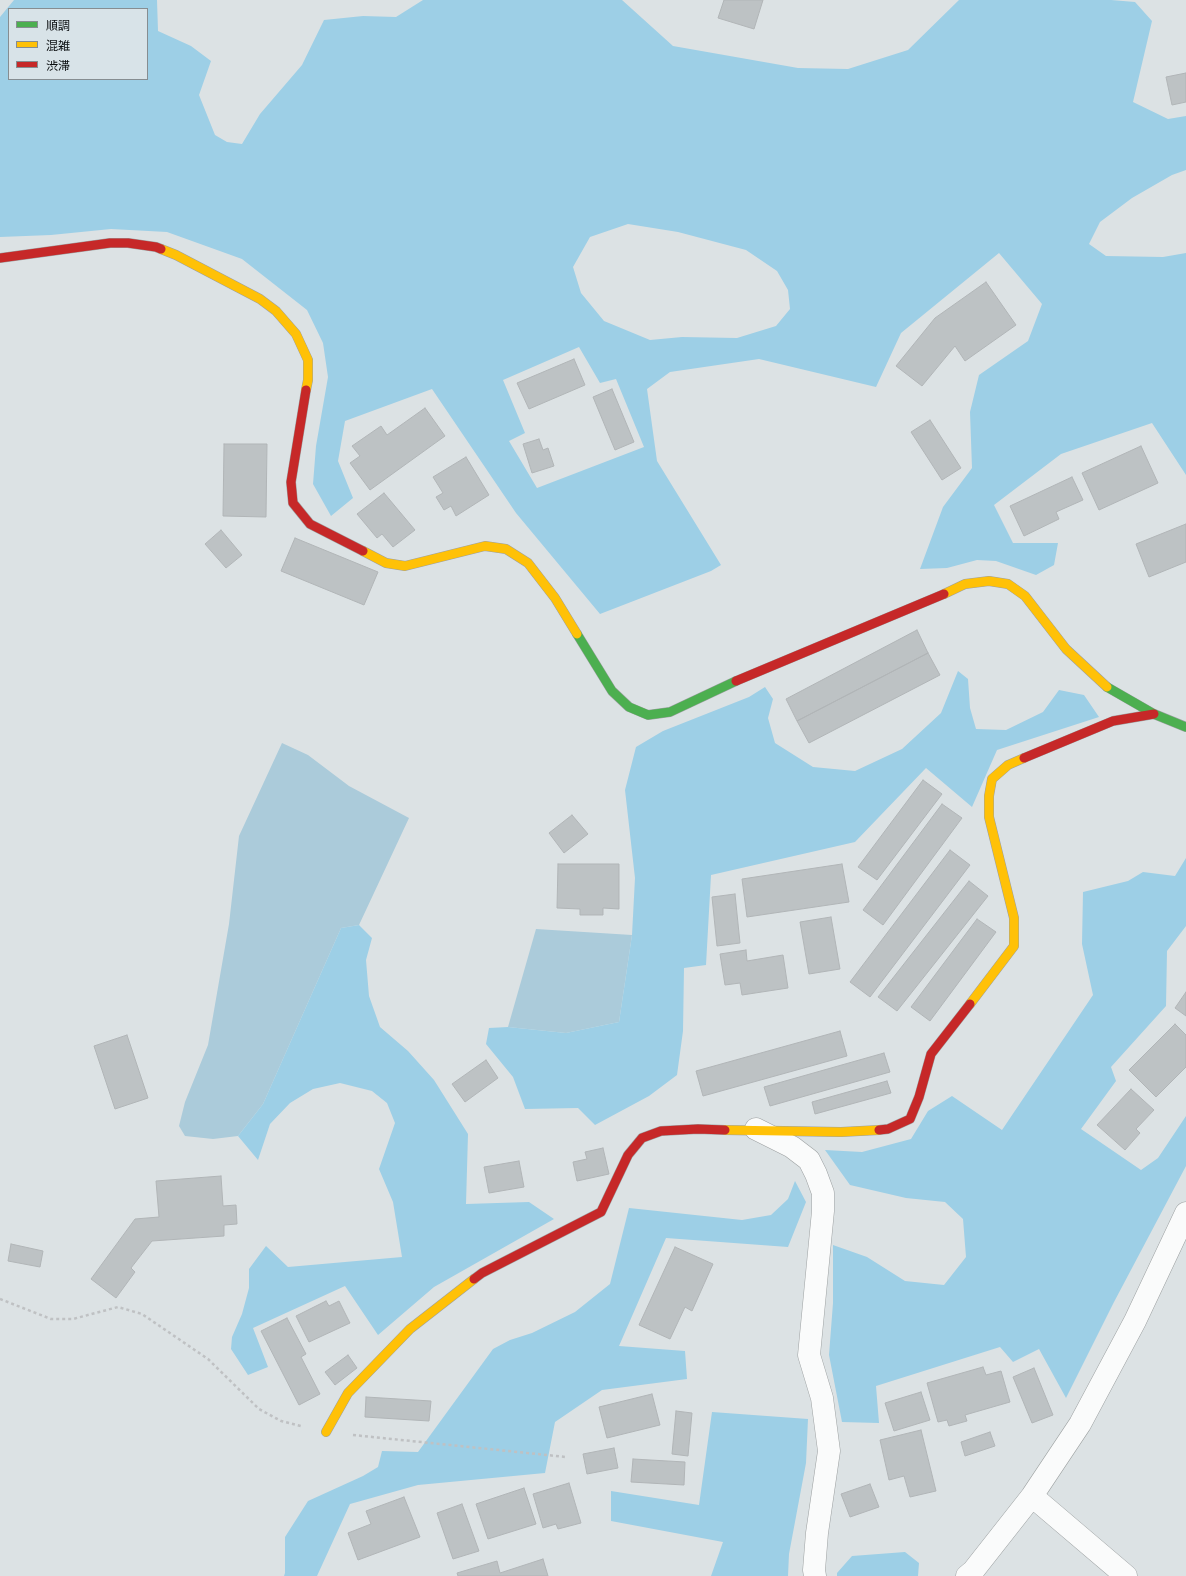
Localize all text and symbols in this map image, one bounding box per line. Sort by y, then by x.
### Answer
legend [8,8,148,80]
text: 順調 [46,19,70,33]
text: 混雑 [46,39,70,53]
text: 渋滞 [46,59,70,73]

